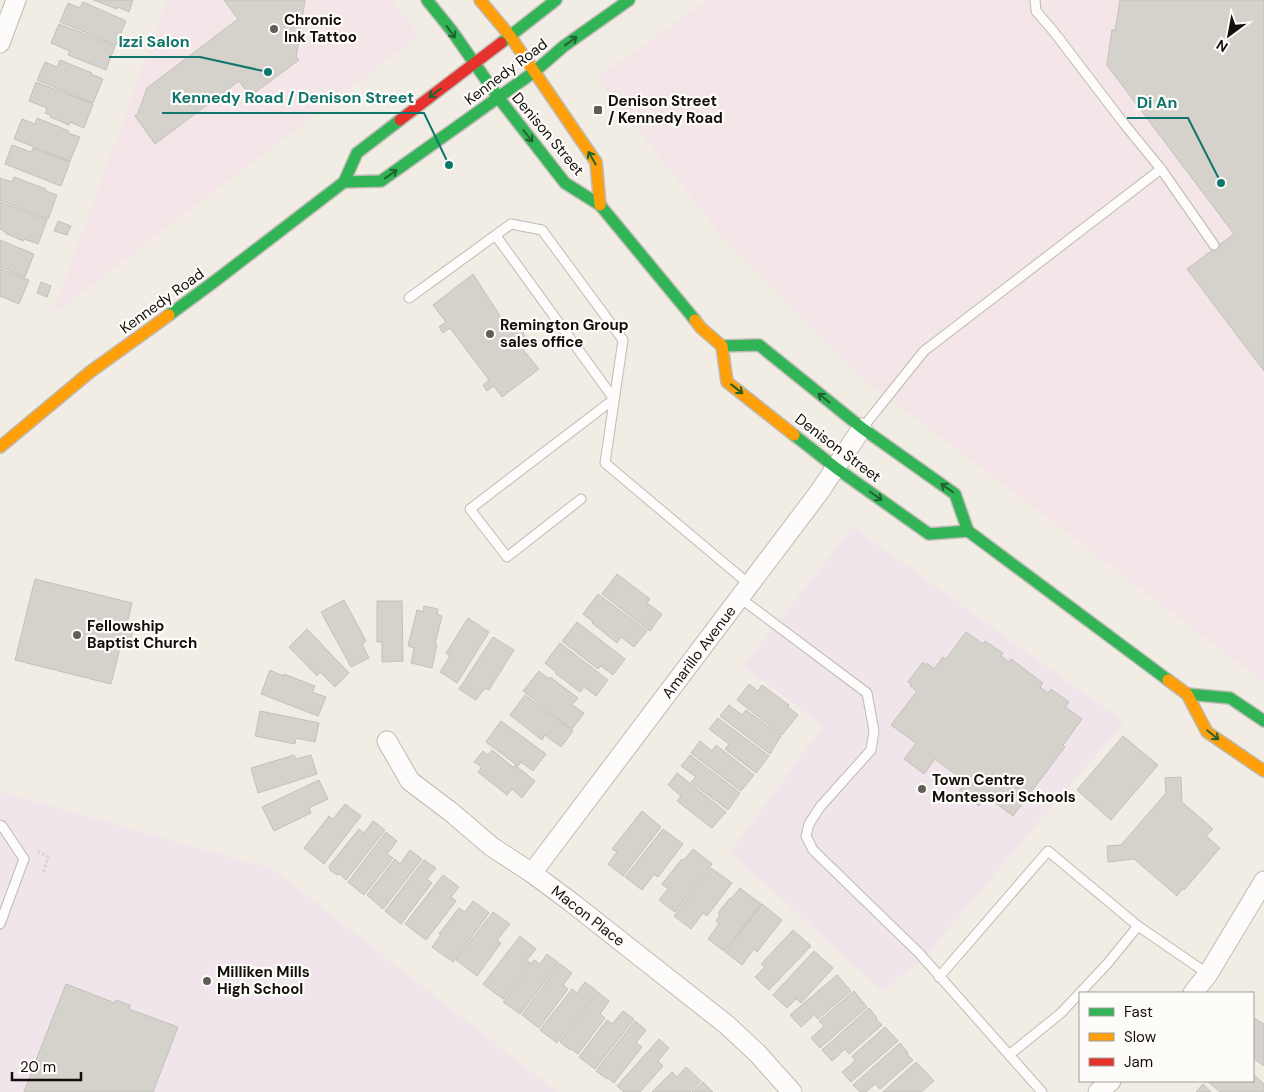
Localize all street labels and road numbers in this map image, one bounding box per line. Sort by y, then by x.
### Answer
street label: Kennedy Road [460,34,552,110]
street label: Denison Street [507,88,589,180]
street label: Kennedy Road [116,264,208,338]
street label: Denison Street [791,409,885,487]
street label: Amarillo Avenue [658,602,740,702]
street label: Macon Place [547,881,629,951]

